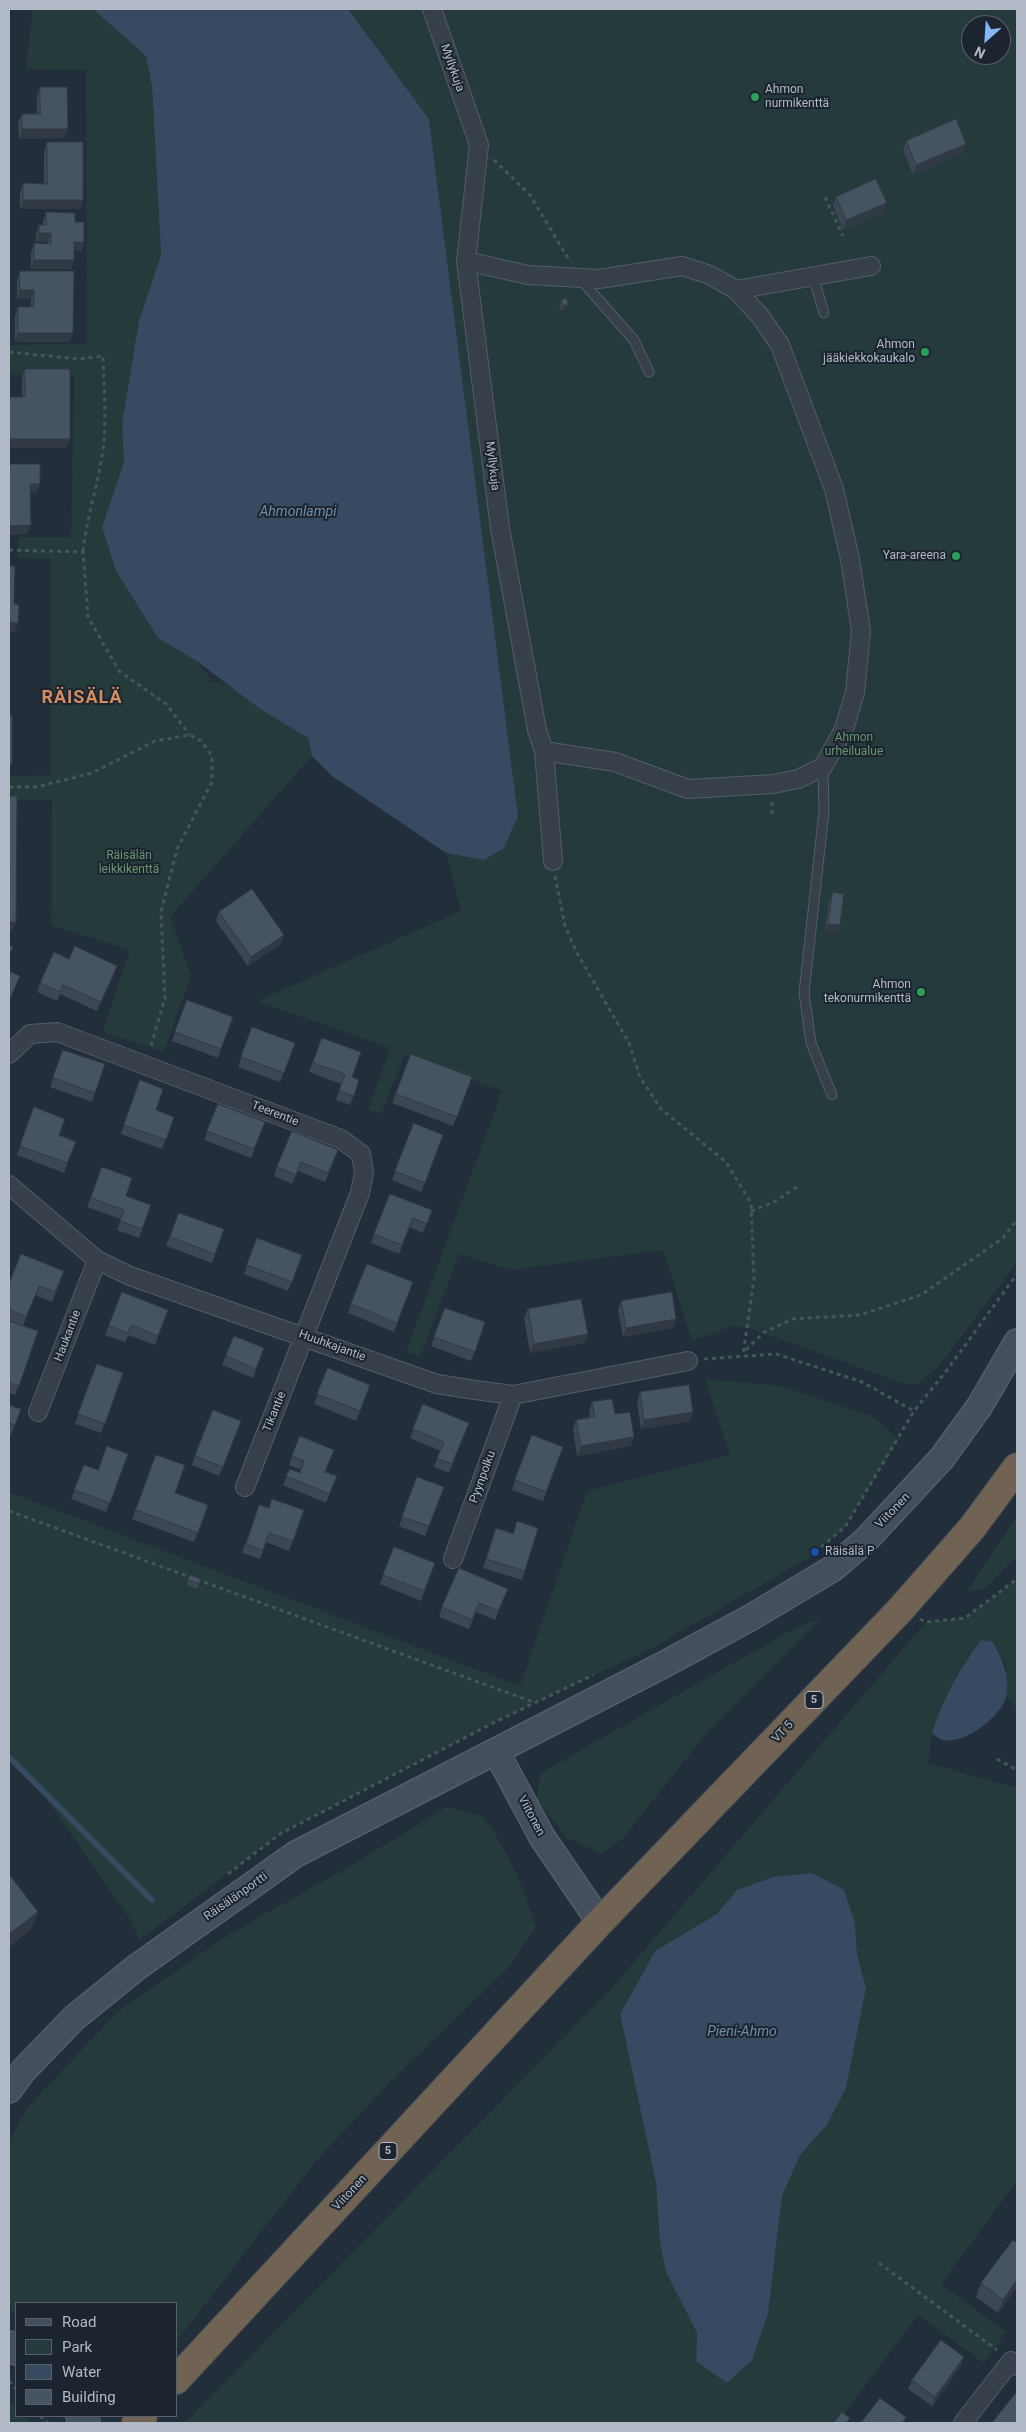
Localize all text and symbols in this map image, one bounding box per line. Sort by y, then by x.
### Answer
north arrow [961,15,1011,65]
street label: Myllykuja [437,42,467,94]
text: N [972,43,988,62]
place label: Ahmon nurmikenttä [765,83,829,111]
marker: Ahmon nurmikenttä [749,91,761,103]
place label: Ahmon jääkiekkokaukalo [823,338,915,366]
marker: Ahmon jääkiekkokaukalo [919,346,931,358]
street label: Myllykuja [482,440,502,492]
water label: Ahmonlampi [259,504,337,520]
place label: Yara-areena [883,549,946,563]
marker: Yara-areena [950,550,962,562]
district label: RÄISÄLÄ [41,687,123,709]
park label: Ahmon urheilualue [825,731,883,759]
park label: Räisälän leikkikenttä [99,849,159,877]
place label: Ahmon tekonurmikenttä [824,978,911,1006]
marker: Ahmon tekonurmikenttä [915,986,927,998]
street label: Teerentie [249,1098,301,1130]
street label: Haukantie [52,1308,84,1364]
street label: Huuhkajantie [297,1327,367,1365]
street label: Tikantie [260,1390,290,1434]
street label: Pyynpolku [467,1449,499,1505]
street label: Viitonen [873,1490,913,1532]
place label: Räisälä P [825,1545,875,1559]
marker: Räisälä P [809,1546,821,1558]
road number: 5 [805,1692,823,1708]
street label: VT 5 [769,1718,797,1746]
street label: Viitonen [514,1793,548,1839]
street label: Räisälänportti [201,1870,271,1924]
water label: Pieni-Ahmo [707,2024,777,2040]
road number: 5 [379,2142,397,2160]
street label: Viitonen [330,2172,370,2214]
legend [15,2302,178,2417]
text: Road [62,2313,96,2331]
text: Park [62,2338,92,2356]
text: Water [62,2363,101,2381]
text: Building [62,2388,116,2406]

